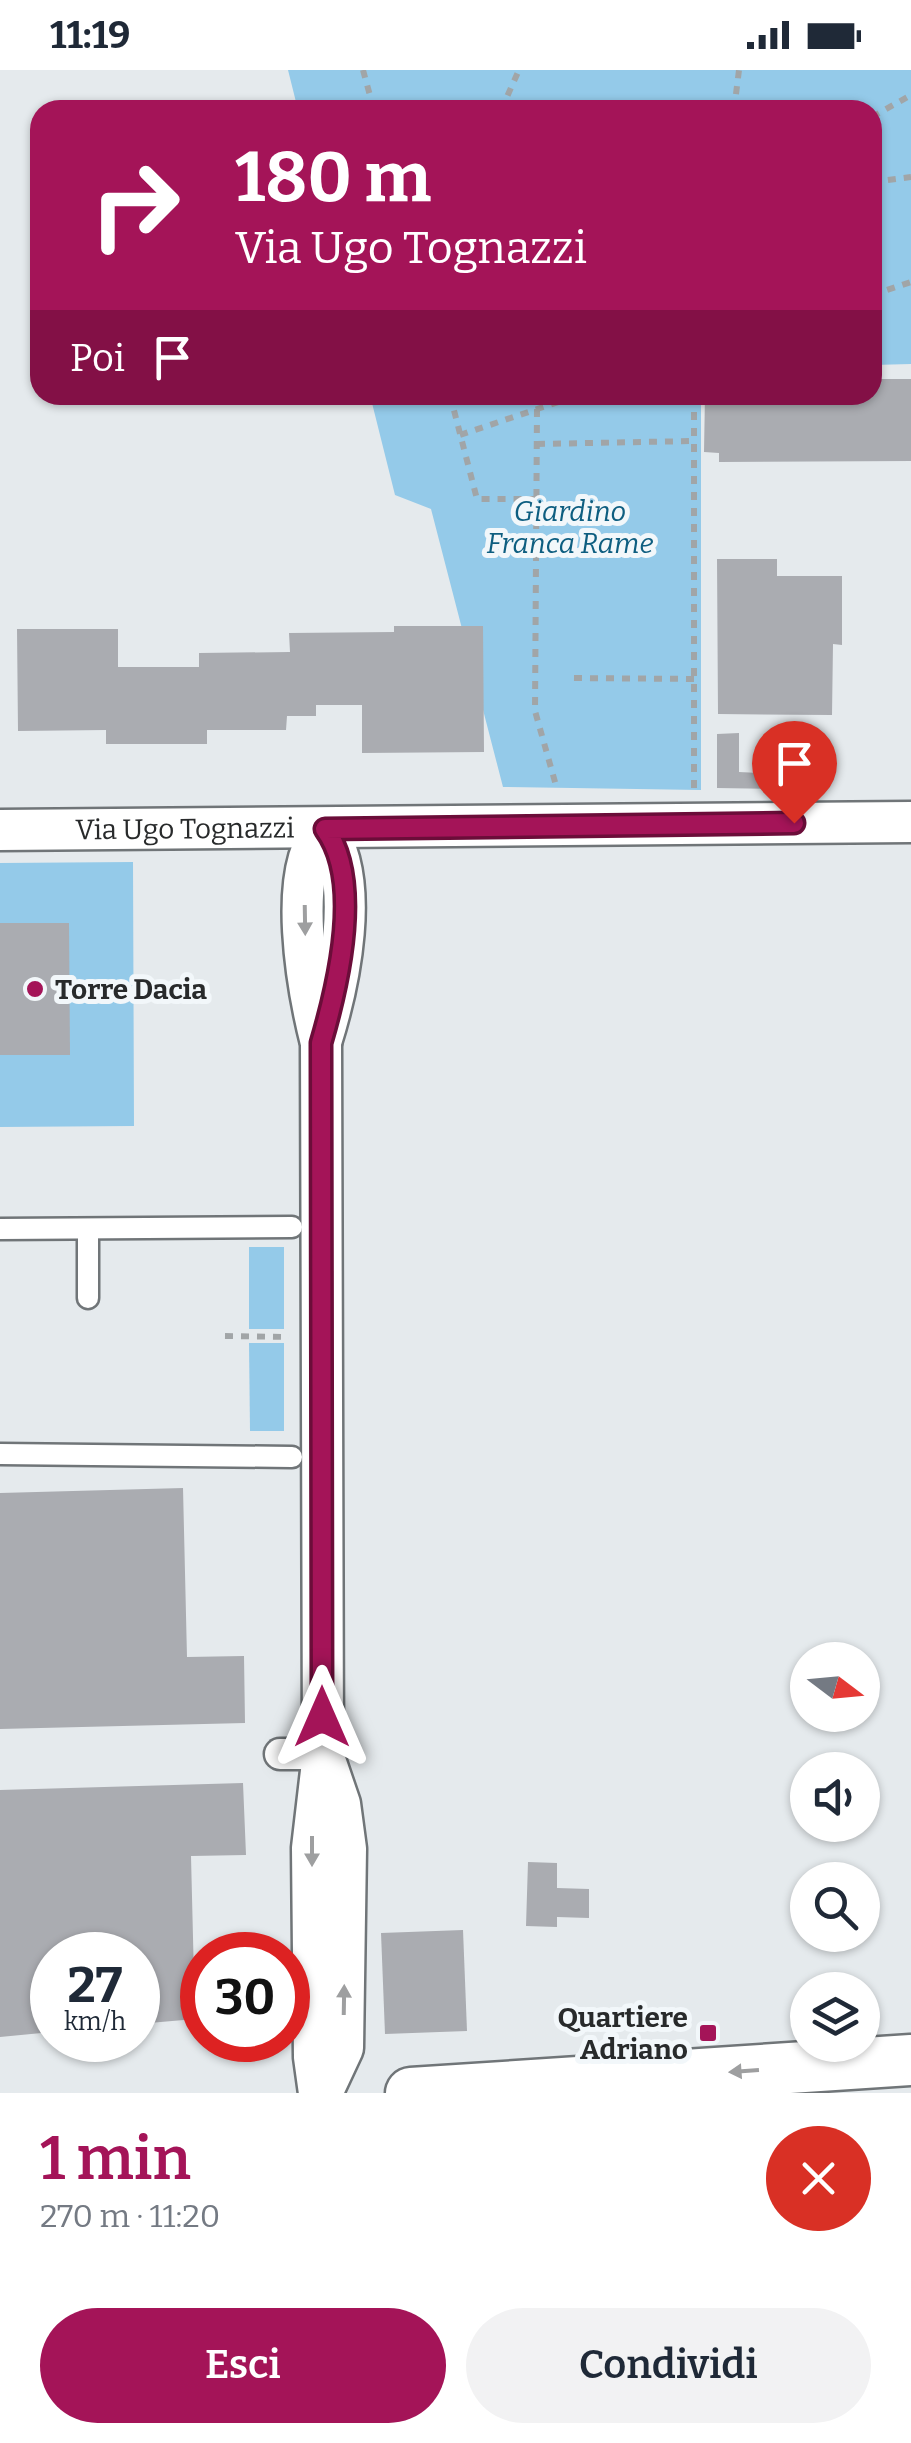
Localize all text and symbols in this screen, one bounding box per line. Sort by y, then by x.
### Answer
text: 11:19 [50,12,131,58]
text: 180 m [235,136,431,220]
icon: right [70,140,200,270]
text: Via Ugo Tognazzi [235,221,587,275]
icon: arrive [145,330,200,385]
text: Poi [70,335,125,381]
park label: Giardino Franca Rame [486,495,654,560]
pin [752,721,837,824]
icon: arrive [767,736,822,791]
street label: Via Ugo Tognazzi [75,811,295,846]
one-way arrow [298,904,314,936]
place label: Torre Dacia [55,973,207,1006]
marker: Torre Dacia [24,978,46,1000]
north arrow [790,1642,880,1732]
map controls [790,1642,880,2062]
position arrow [270,1665,374,1769]
button: sound [790,1752,880,1842]
one-way arrow [304,1836,320,1868]
button: search [790,1862,880,1952]
speed limit sign: 30 [180,1932,310,2062]
text: 27 [68,1955,122,2015]
button: layers [790,1972,880,2062]
one-way arrow [336,1983,352,2015]
place label: Quartiere Adriano [558,2001,688,2066]
text: km/h [64,2007,126,2037]
marker: Quartiere Adriano [697,2022,719,2044]
one-way arrow [727,2063,759,2079]
text: 1 min [40,2123,191,2195]
button: close [766,2126,871,2231]
text: 270 m · 11:20 [40,2197,220,2235]
button: Esci [40,2308,446,2423]
button: Condividi [466,2308,871,2423]

